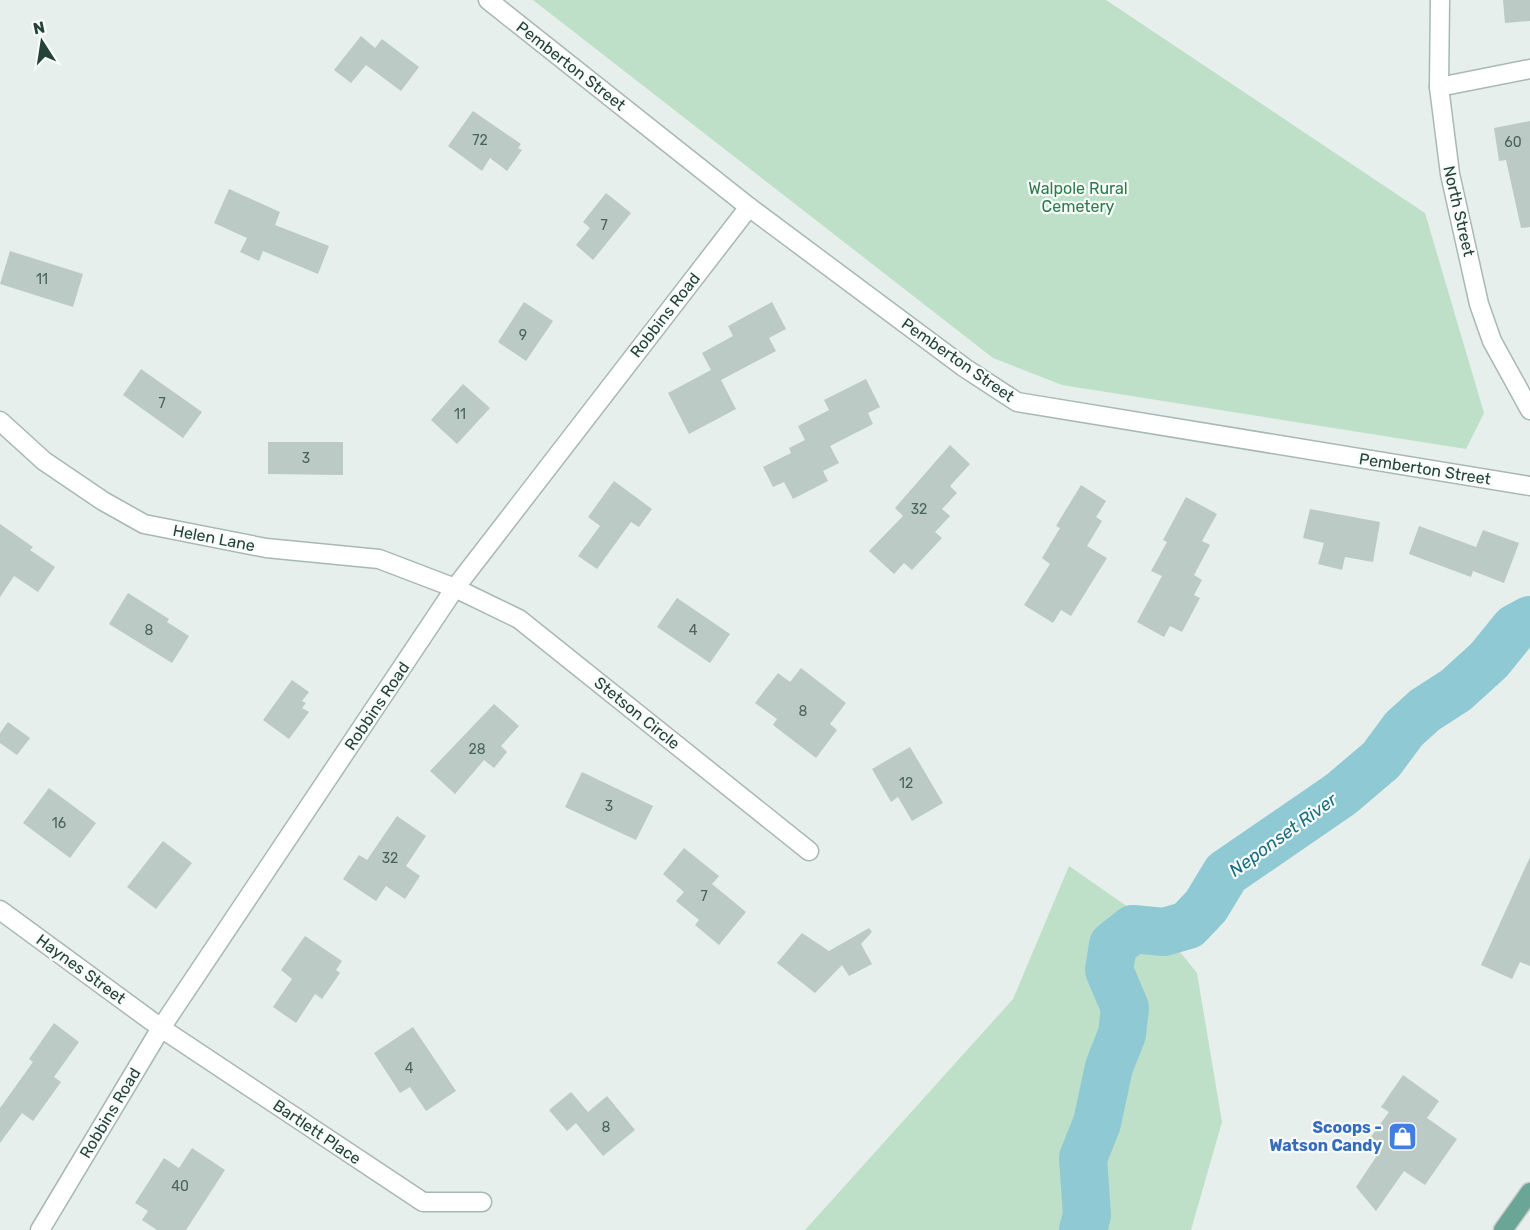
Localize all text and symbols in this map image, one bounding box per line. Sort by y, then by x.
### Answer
north arrow [12,12,72,72]
text: N [31,17,47,38]
street label: Pemberton Street [513,18,629,114]
house number: 72 [472,132,488,149]
house number: 60 [1504,134,1522,151]
street label: North Street [1439,164,1479,258]
park label: Walpole Rural Cemetery [1028,179,1128,216]
house number: 7 [600,217,608,234]
street label: Robbins Road [626,269,704,361]
house number: 11 [36,271,48,288]
street label: Pemberton Street [898,314,1018,406]
house number: 9 [519,327,527,344]
house number: 7 [158,395,166,412]
house number: 11 [454,406,466,423]
street label: Pemberton Street [1358,449,1492,489]
house number: 3 [302,450,310,467]
house number: 32 [911,501,927,518]
street label: Helen Lane [171,521,257,555]
house number: 8 [145,622,154,639]
house number: 4 [689,622,698,639]
street label: Robbins Road [341,658,413,754]
street label: Stetson Circle [590,673,684,753]
house number: 8 [799,703,808,720]
house number: 28 [468,741,486,758]
house number: 12 [899,775,913,792]
water label: Neponset River [1225,788,1342,881]
house number: 3 [605,798,613,815]
house number: 16 [52,815,66,832]
house number: 32 [382,850,398,867]
house number: 7 [700,888,708,905]
street label: Haynes Street [33,930,129,1008]
house number: 4 [405,1060,414,1077]
street label: Robbins Road [76,1064,144,1162]
street label: Bartlett Place [269,1096,365,1168]
place label: Scoops - Watson Candy [1269,1118,1382,1155]
house number: 8 [602,1119,611,1136]
shop icon: Scoops - Watson Candy [1387,1120,1419,1152]
house number: 40 [171,1178,189,1195]

